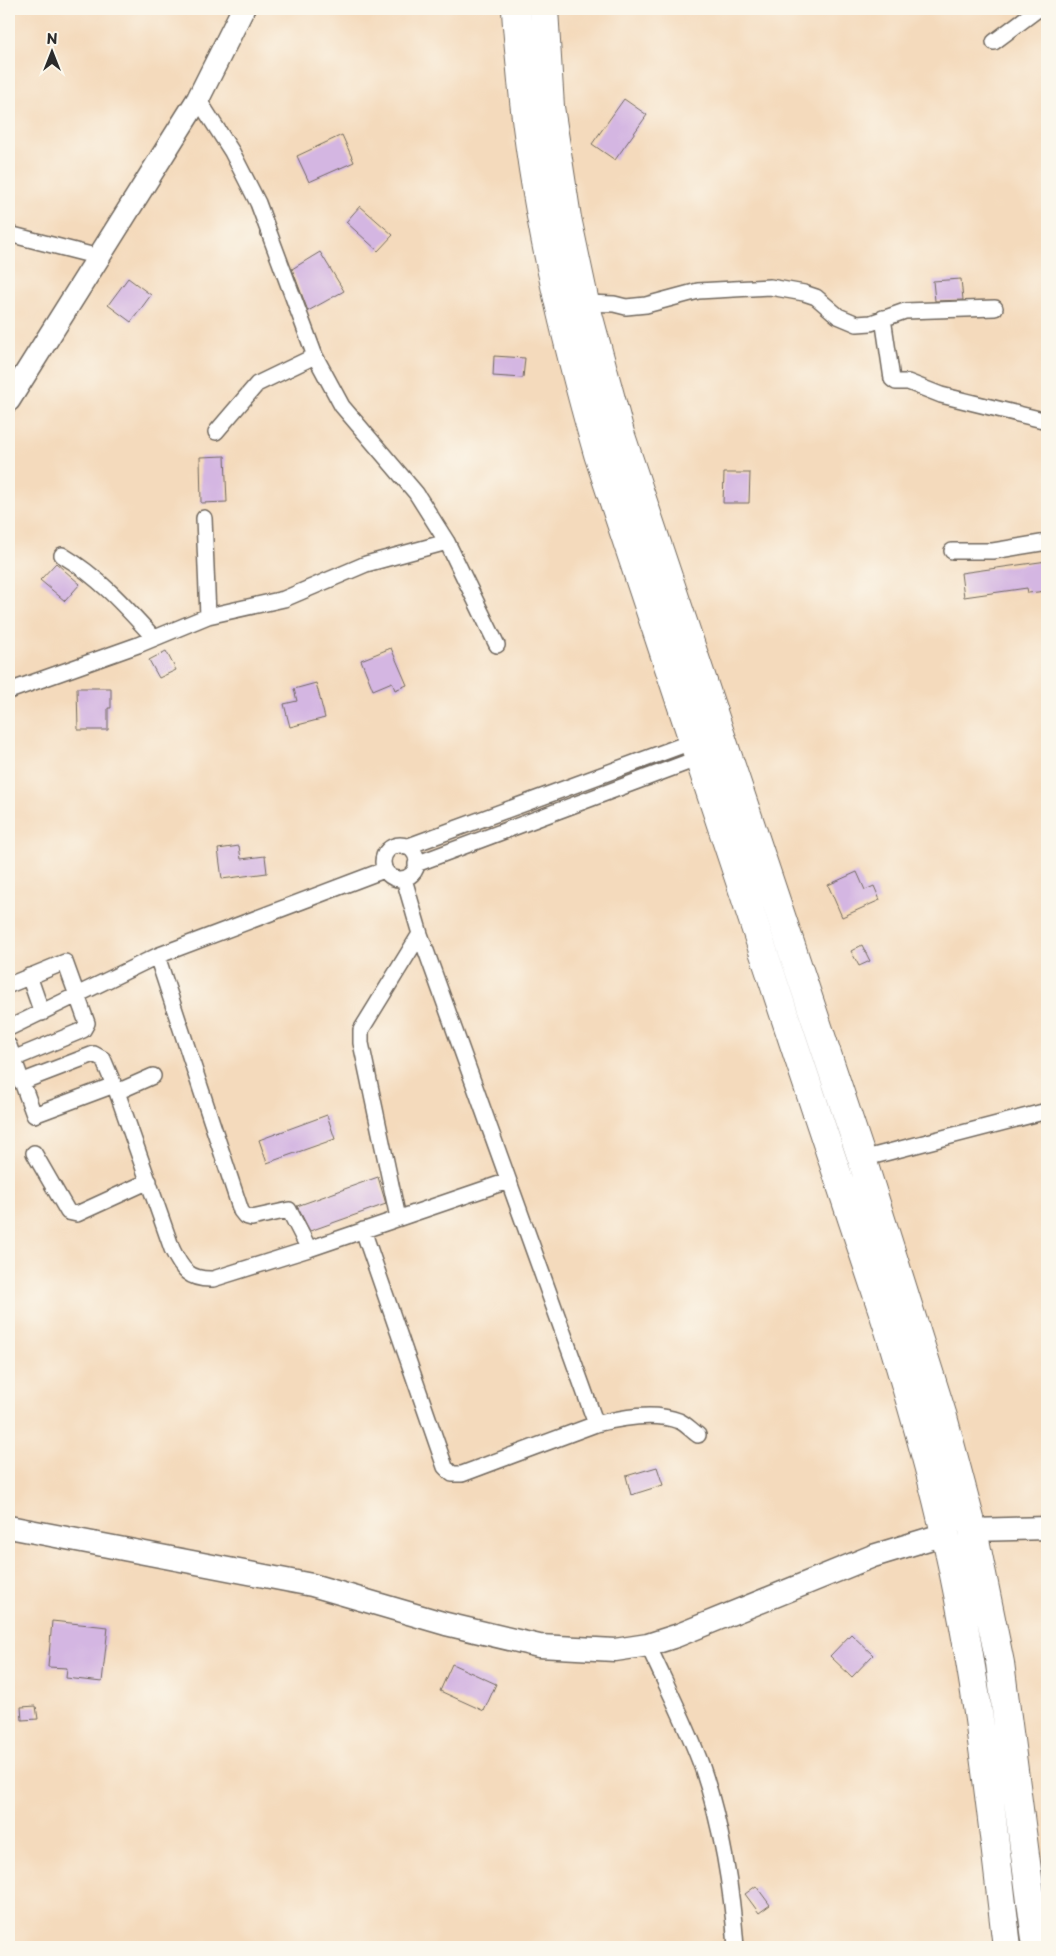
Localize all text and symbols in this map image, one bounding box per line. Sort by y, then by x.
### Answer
north arrow [28,28,78,78]
text: N [46,28,58,49]

